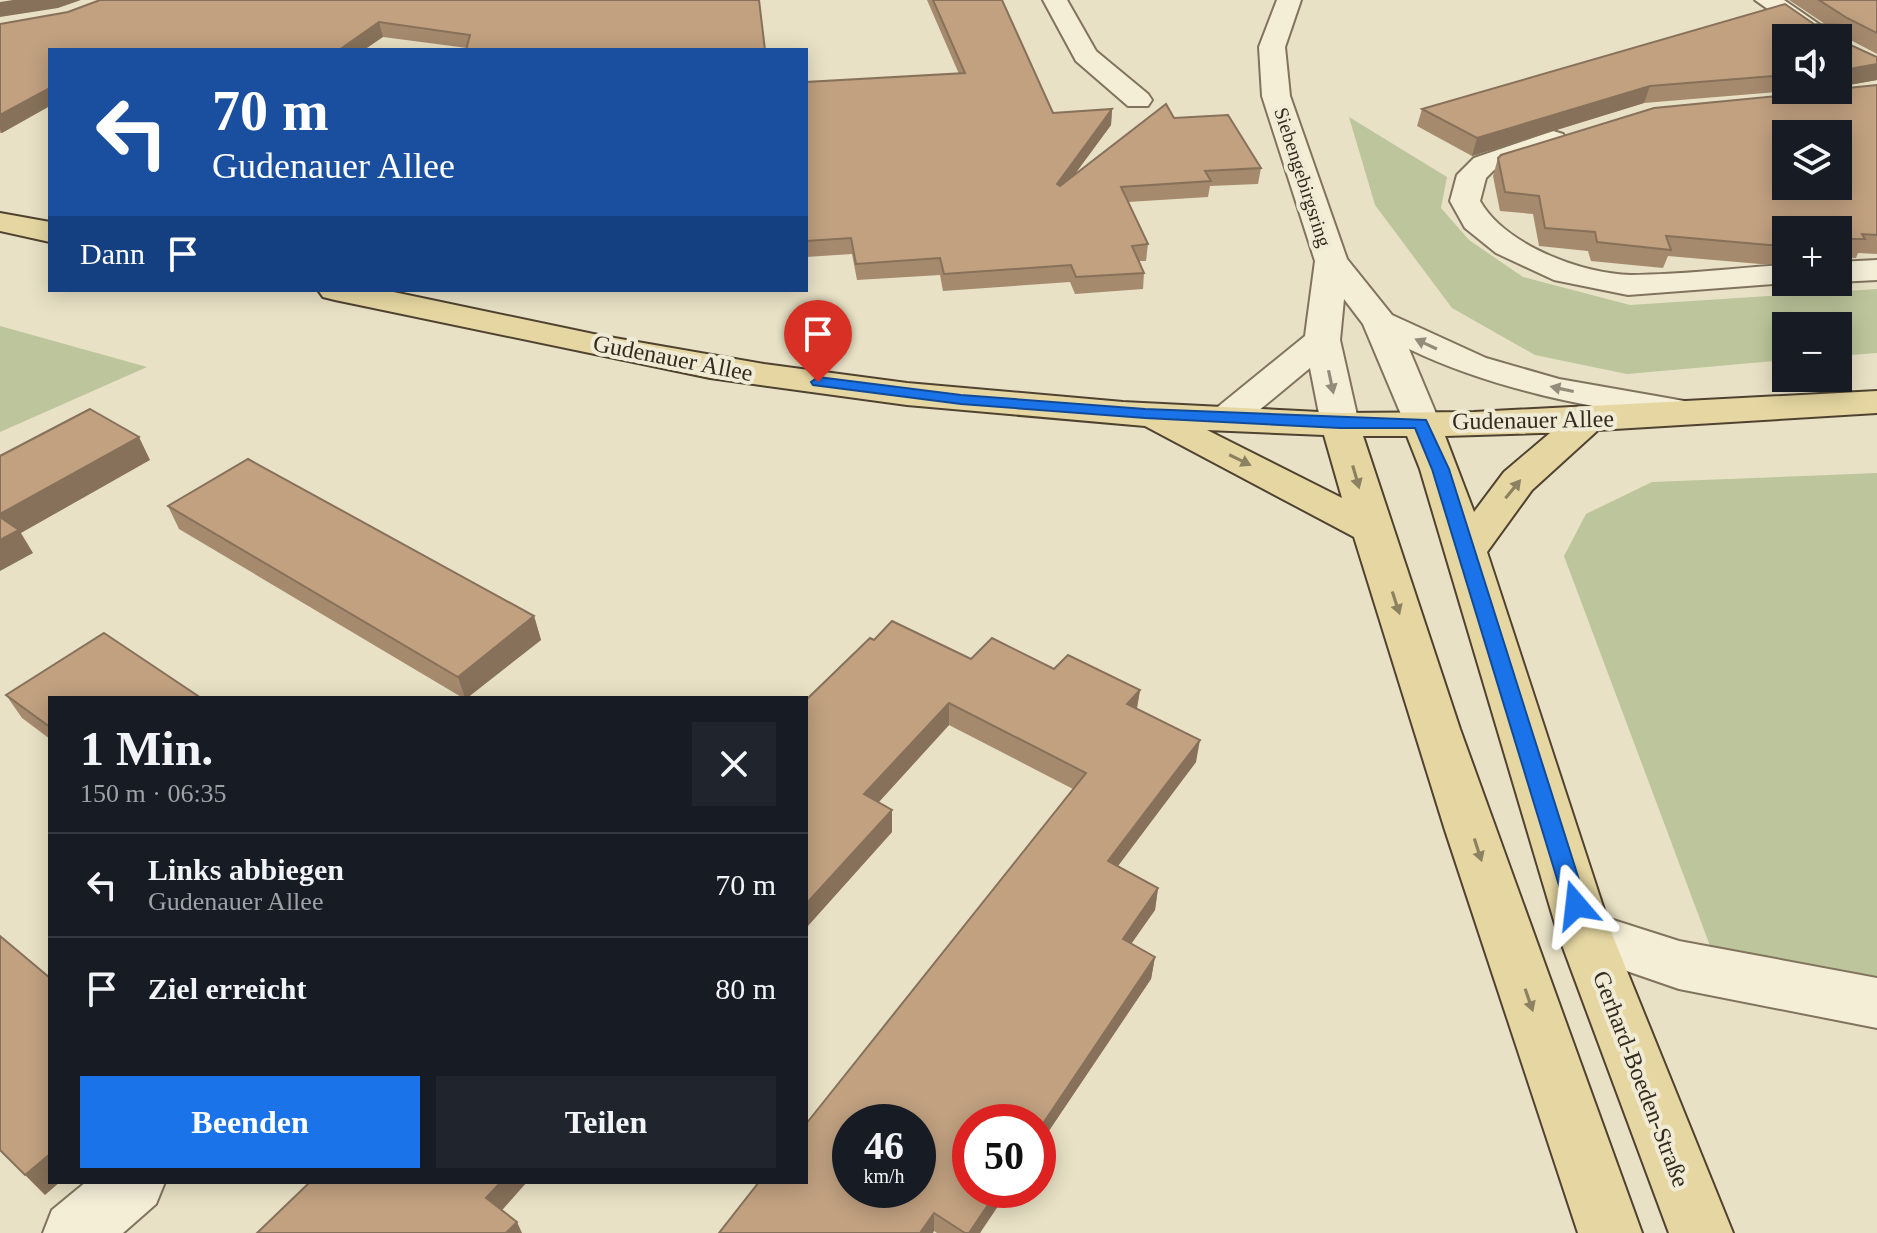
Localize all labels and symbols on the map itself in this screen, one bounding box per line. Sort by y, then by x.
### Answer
street label: Siebengebirgsring [1269,105,1336,250]
pin [784,300,852,382]
street label: Gudenauer Allee [591,330,755,386]
one-way arrow [1415,337,1438,351]
one-way arrow [1325,370,1338,395]
one-way arrow [1549,382,1574,395]
street label: Gudenauer Allee [1452,406,1614,434]
one-way arrow [1228,454,1251,467]
one-way arrow [1350,465,1363,489]
one-way arrow [1504,479,1520,499]
one-way arrow [1390,592,1402,616]
one-way arrow [1472,838,1484,862]
position arrow [1534,863,1618,947]
street label: Gerhard-Boeden-Straße [1588,967,1694,1191]
one-way arrow [1523,988,1535,1012]
speed limit sign: 50 [952,1104,1056,1208]

